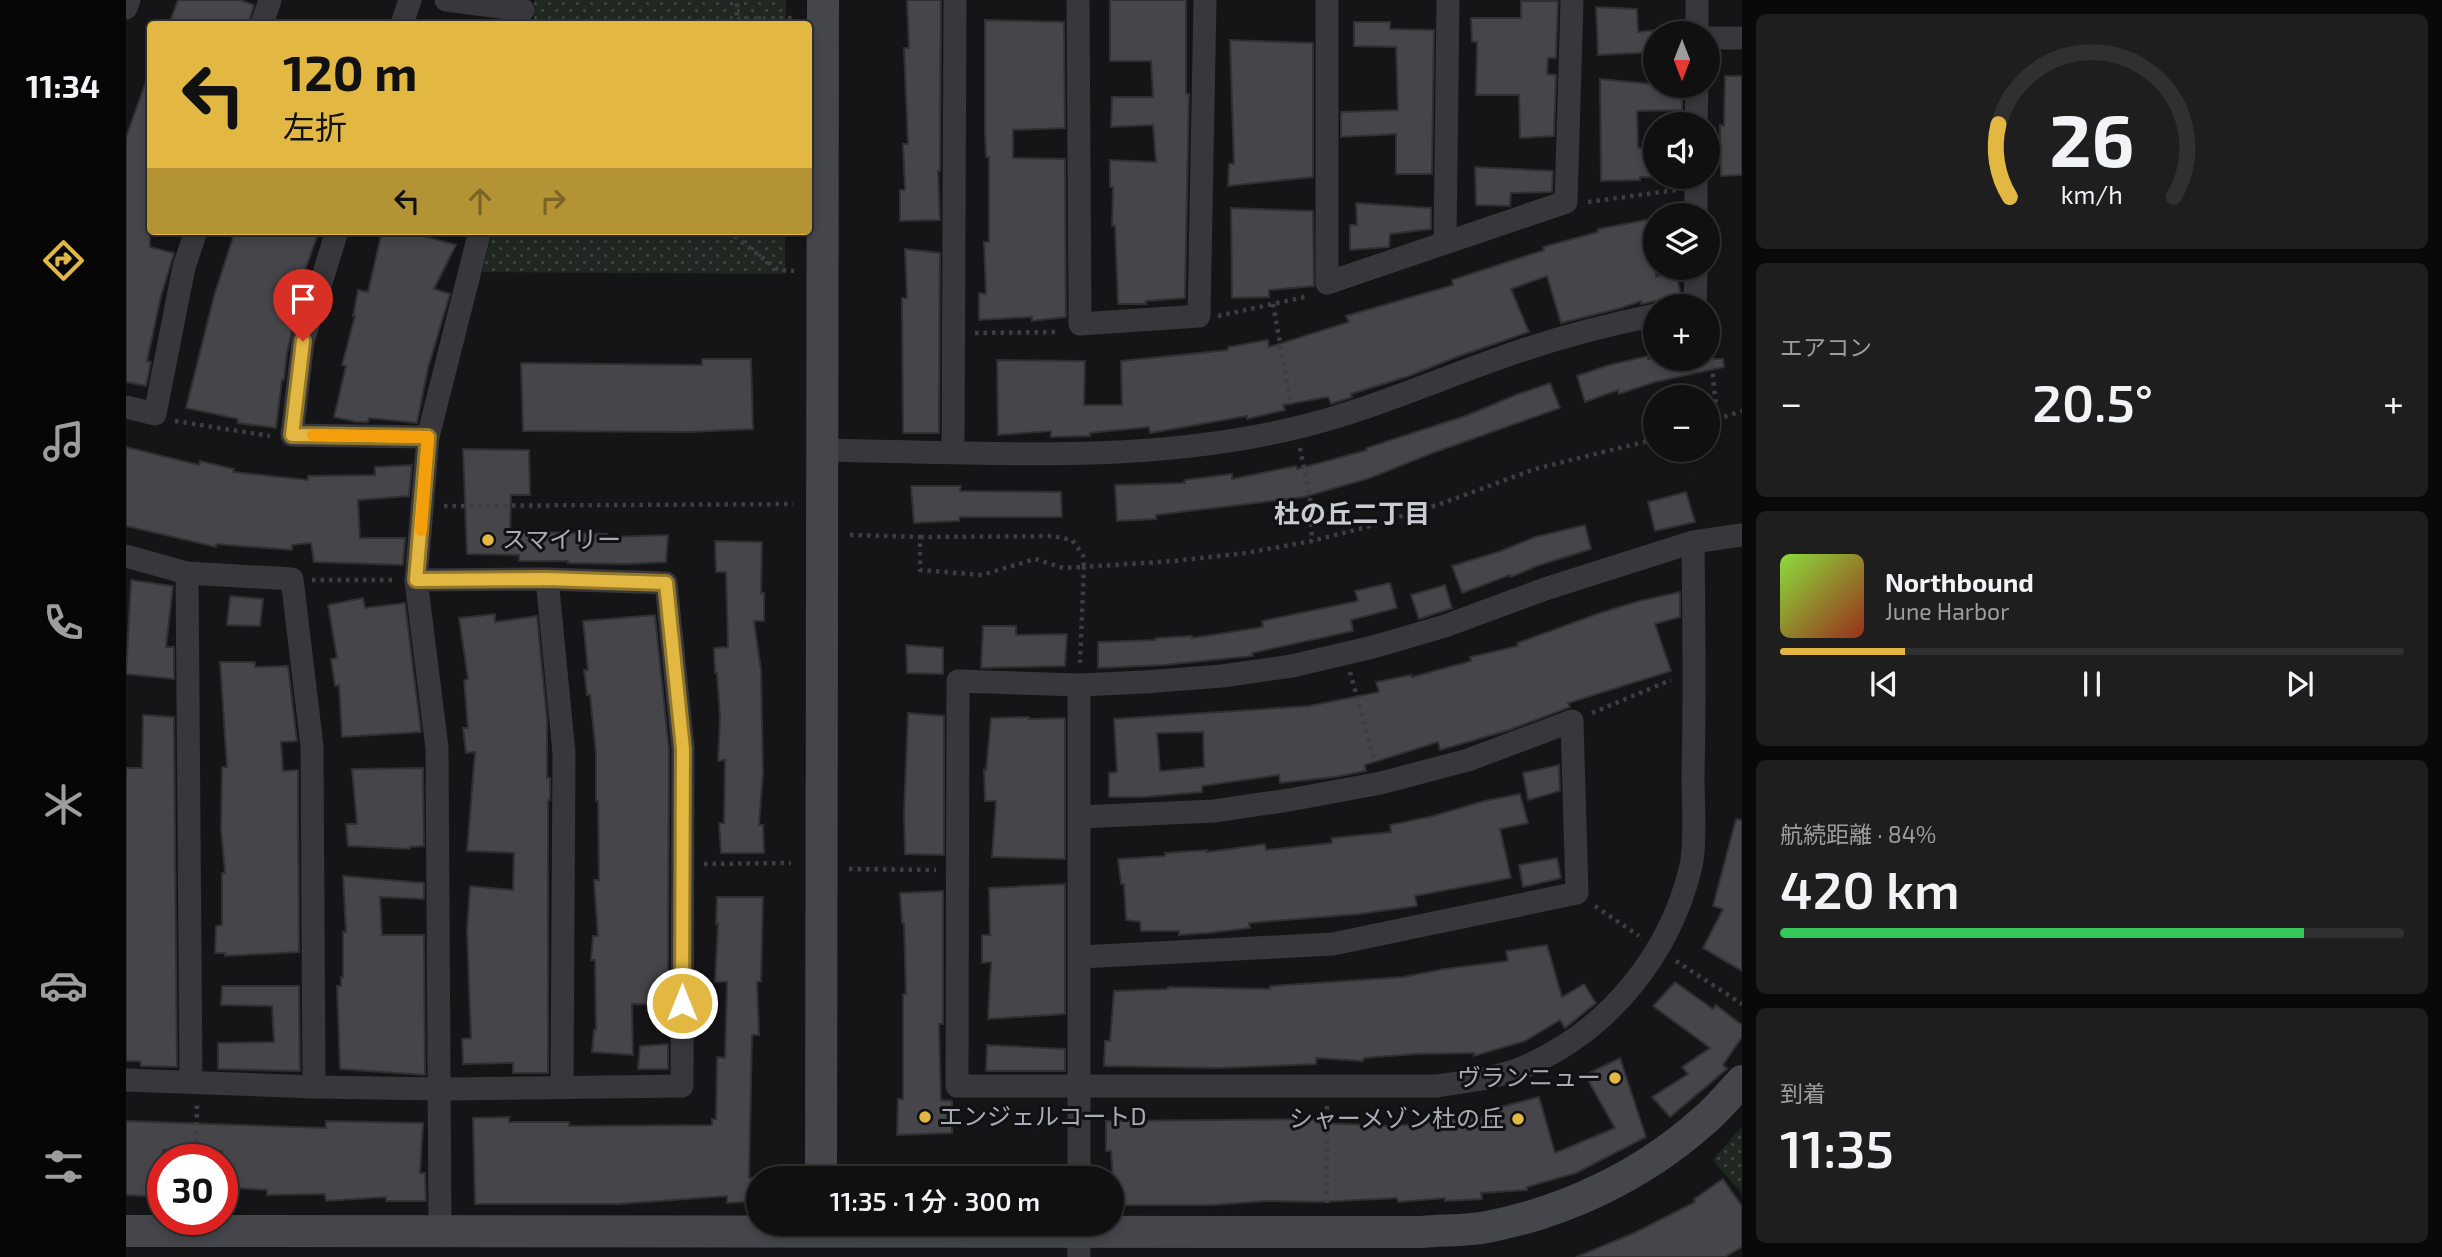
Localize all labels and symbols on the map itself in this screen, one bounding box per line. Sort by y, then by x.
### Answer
north arrow [1643,21,1720,98]
pin [273,269,333,341]
district label: 杜の丘二丁目 [1274,497,1430,528]
place label: スマイリー [502,524,621,553]
marker: スマイリー [480,532,496,548]
position arrow [645,966,719,1040]
place label: ヴランニュー [1457,1062,1601,1091]
marker: ヴランニュー [1607,1070,1623,1086]
place label: エンジェルコートD [939,1101,1146,1130]
place label: シャーメゾン杜の丘 [1289,1103,1504,1132]
marker: エンジェルコートD [917,1109,933,1125]
marker: シャーメゾン杜の丘 [1510,1111,1526,1127]
speed limit sign: 30 [147,1144,238,1235]

